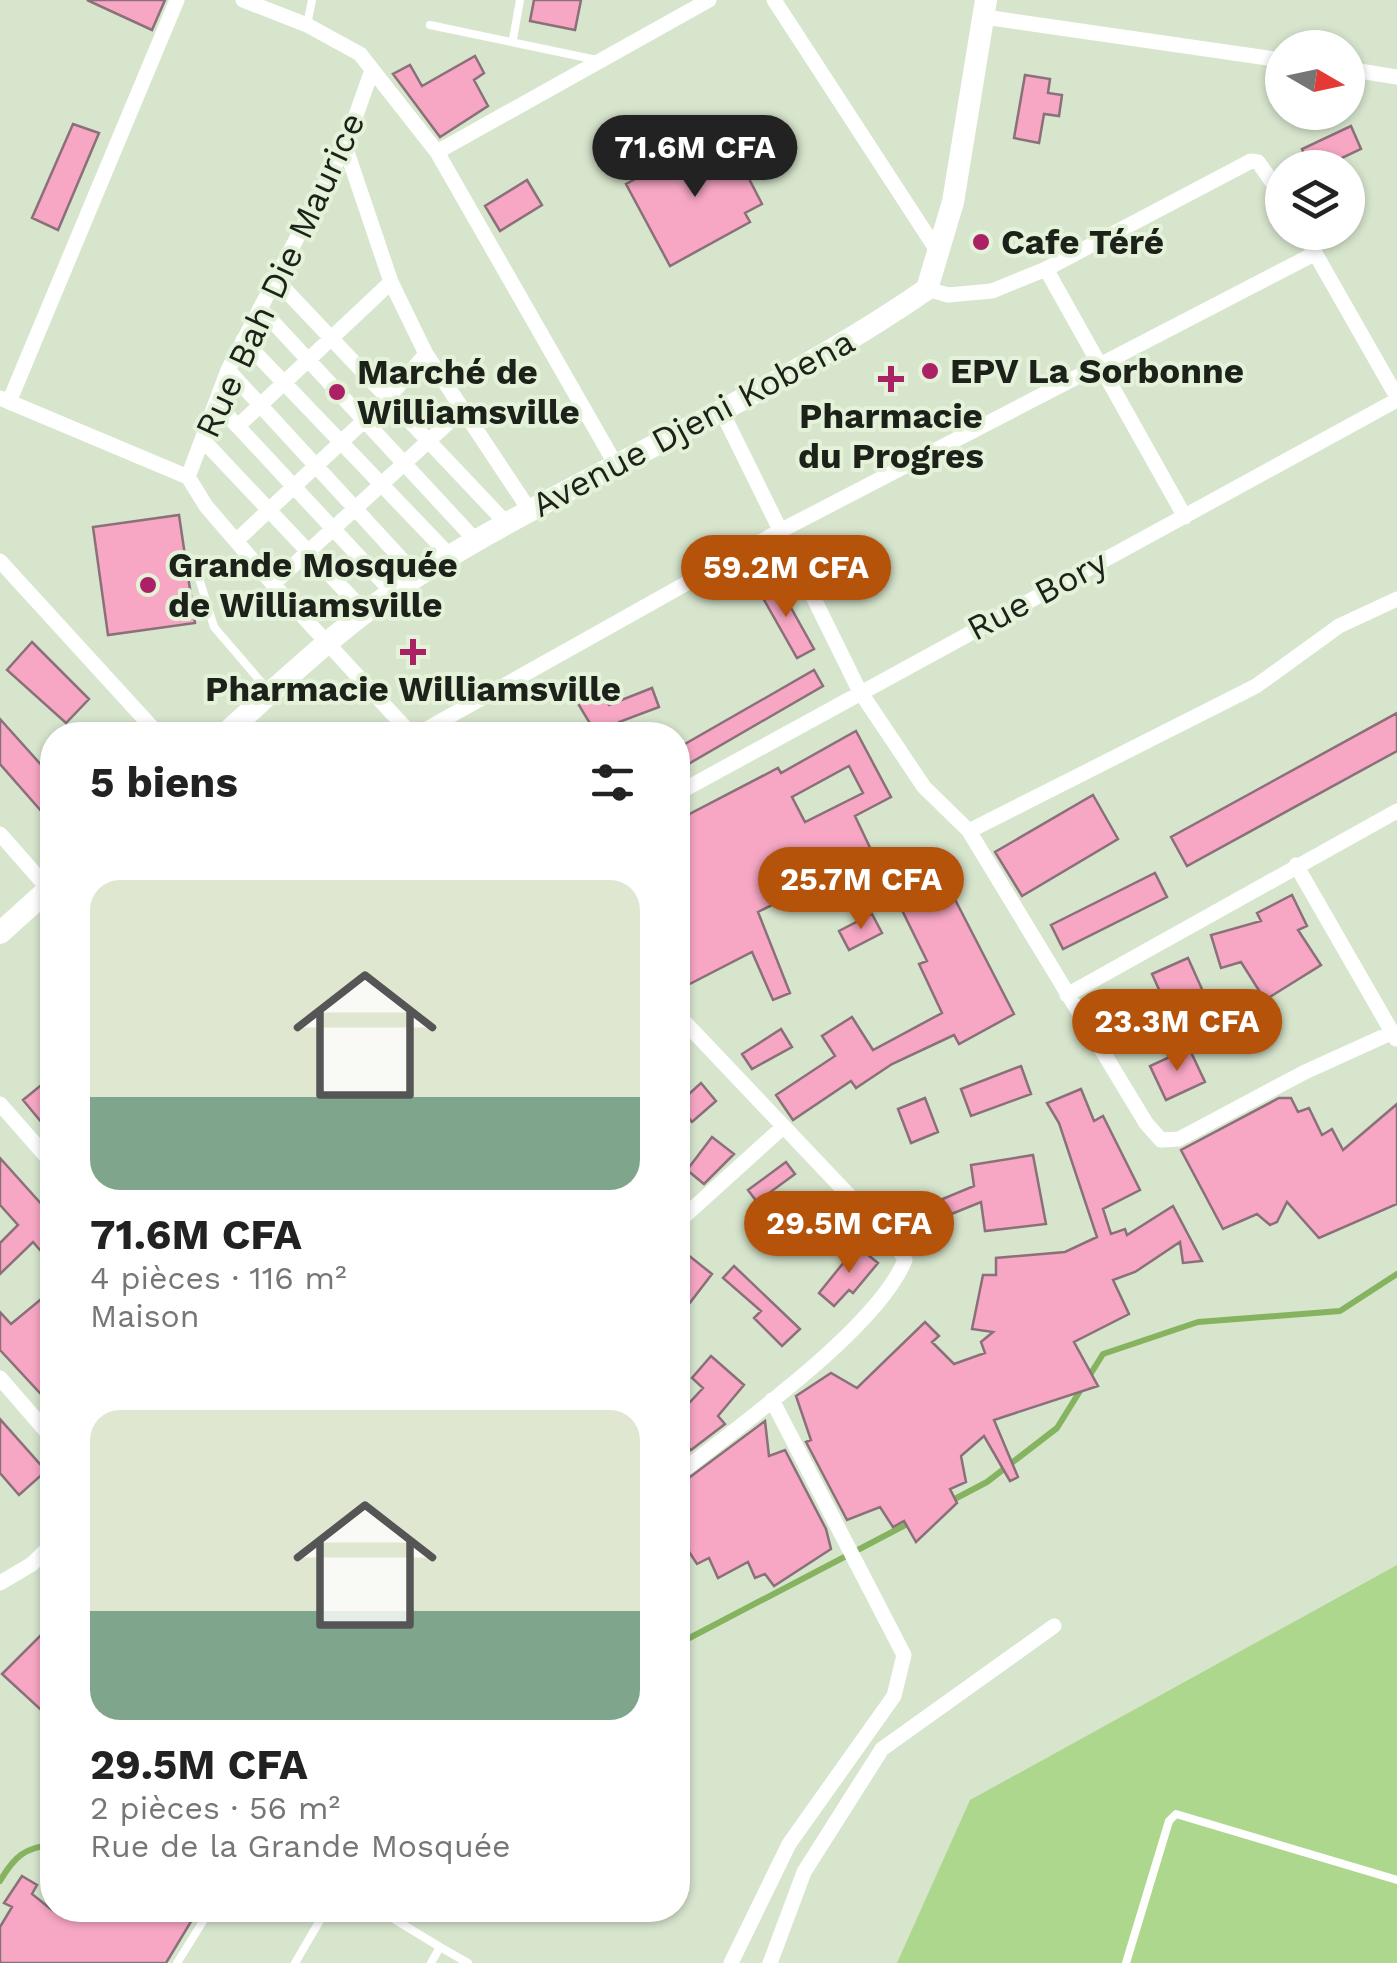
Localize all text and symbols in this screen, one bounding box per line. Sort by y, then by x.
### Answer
north arrow [1265,30,1365,130]
map controls [1265,30,1365,250]
street label: Rue Bah Die Maurice [186,106,374,444]
pin: 71.6M CFA [581,115,809,200]
text: 71.6M CFA [614,128,776,166]
button: layers [1265,150,1365,250]
place label: Cafe Téré [1001,221,1164,263]
marker: Cafe Téré [970,231,992,253]
street label: Avenue Djeni Kobena [525,320,861,526]
place label: EPV La Sorbonne [950,350,1244,392]
place label: Marché de Williamsville [357,351,580,433]
marker: EPV La Sorbonne [919,360,941,382]
marker: Pharmacie du Progres [880,368,902,390]
marker: Marché de Williamsville [326,381,348,403]
place label: Pharmacie du Progres [798,395,984,477]
pin: 59.2M CFA [672,535,900,620]
street label: Rue Bory [960,541,1114,649]
place label: Grande Mosquée de Williamsville [168,544,458,626]
text: 59.2M CFA [703,548,869,586]
marker: Grande Mosquée de Williamsville [137,574,159,596]
marker: Pharmacie Williamsville [402,641,424,663]
place label: Pharmacie Williamsville [205,668,621,710]
icon: filters [585,755,640,810]
text: 5 biens [90,758,238,807]
pin: 25.7M CFA [747,847,975,932]
text: 25.7M CFA [780,860,942,898]
icon: home [275,945,455,1125]
pin: 23.3M CFA [1063,989,1291,1074]
text: 23.3M CFA [1094,1002,1260,1040]
pin: 29.5M CFA [735,1191,963,1276]
text: 29.5M CFA [766,1204,932,1242]
text: 71.6M CFA [90,1210,302,1259]
text: 4 pièces · 116 m² [90,1259,347,1297]
text: Maison [90,1297,200,1335]
icon: home [275,1475,455,1655]
text: 29.5M CFA [90,1740,308,1789]
text: 2 pièces · 56 m² [90,1789,340,1827]
text: Rue de la Grande Mosquée [90,1827,511,1865]

